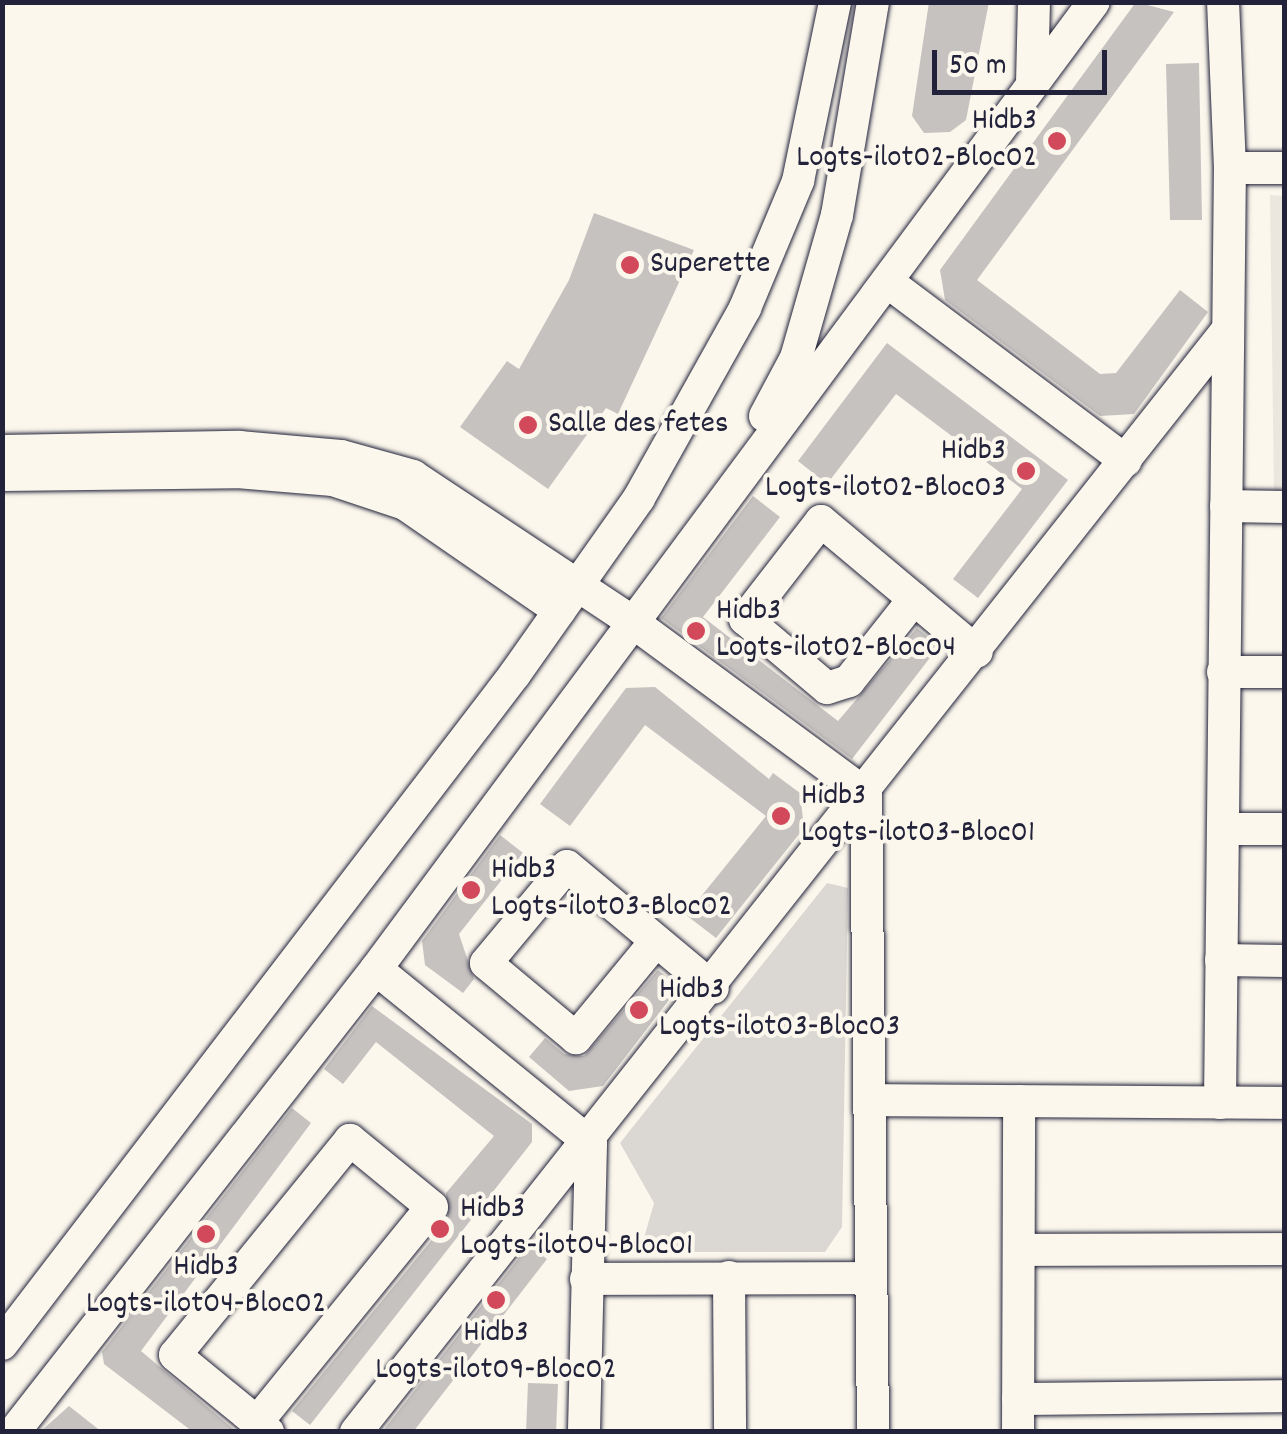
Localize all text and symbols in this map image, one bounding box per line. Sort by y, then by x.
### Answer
scale bar [937,30,1112,92]
text: 50 m [949,46,1007,89]
place label: Hidb3 Logts-ilot02-Bloc02 [796,104,1037,179]
marker: Hidb3 Logts-ilot02-Bloc02 [1046,130,1068,152]
place label: Superette [650,246,770,284]
marker: Superette [619,254,641,276]
place label: Salle des fetes [548,406,728,444]
marker: Salle des fetes [517,414,539,436]
place label: Hidb3 Logts-ilot02-Bloc03 [765,434,1006,509]
marker: Hidb3 Logts-ilot02-Bloc03 [1015,460,1037,482]
place label: Hidb3 Logts-ilot02-Bloc04 [716,594,956,669]
marker: Hidb3 Logts-ilot02-Bloc04 [685,620,707,642]
place label: Hidb3 Logts-ilot03-Bloc01 [801,779,1035,854]
marker: Hidb3 Logts-ilot03-Bloc01 [770,805,792,827]
place label: Hidb3 Logts-ilot03-Bloc02 [491,853,732,928]
marker: Hidb3 Logts-ilot03-Bloc02 [460,879,482,901]
place label: Hidb3 Logts-ilot03-Bloc03 [659,973,900,1048]
marker: Hidb3 Logts-ilot03-Bloc03 [628,999,650,1021]
place label: Hidb3 Logts-ilot04-Bloc01 [460,1192,693,1267]
marker: Hidb3 Logts-ilot04-Bloc01 [429,1218,451,1240]
marker: Hidb3 Logts-ilot04-Bloc02 [195,1223,217,1245]
place label: Hidb3 Logts-ilot04-Bloc02 [86,1250,326,1325]
marker: Hidb3 Logts-ilot09-Bloc02 [485,1289,507,1311]
place label: Hidb3 Logts-ilot09-Bloc02 [375,1316,617,1391]

